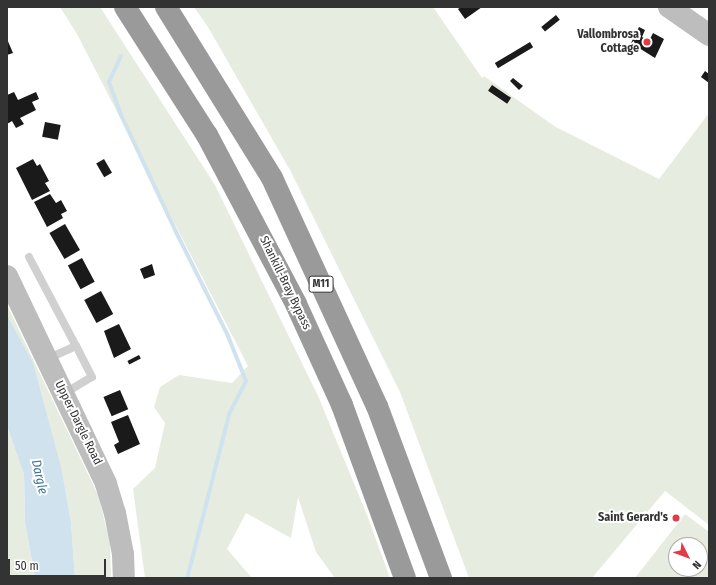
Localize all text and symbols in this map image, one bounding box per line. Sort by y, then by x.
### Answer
place label: Vallombrosa Cottage [577,28,639,56]
marker: Vallombrosa Cottage [642,37,652,47]
street label: Shankill-Bray Bypass [256,234,314,332]
road number: M11 [308,275,334,293]
street label: Upper Dargle Road [51,379,105,467]
water label: Dargle [27,458,51,496]
place label: Saint Gerard's [598,511,668,525]
marker: Saint Gerard's [671,513,681,523]
north arrow [668,537,708,577]
scale bar [10,551,108,577]
text: N [690,558,704,571]
text: 50 m [15,559,39,573]

